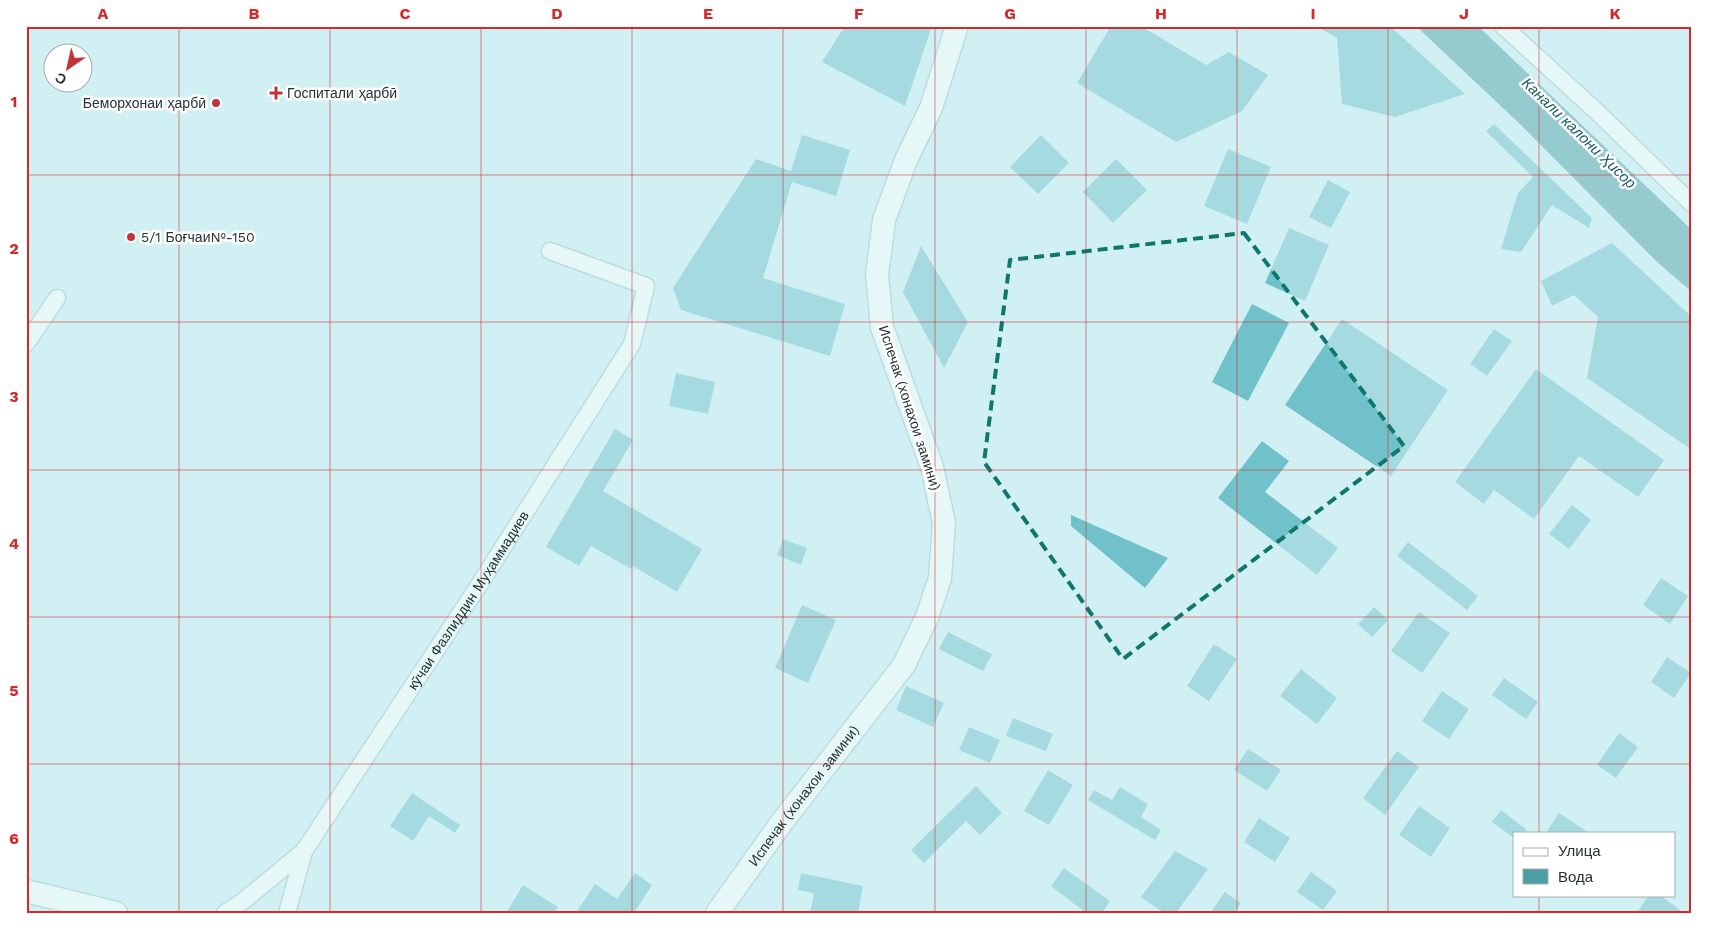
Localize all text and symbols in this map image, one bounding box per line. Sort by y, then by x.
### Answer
text: A [98,4,109,23]
text: B [249,4,260,23]
text: C [400,4,411,23]
text: D [551,4,563,23]
text: E [703,4,713,23]
text: F [854,4,864,23]
text: G [1004,4,1016,23]
text: H [1155,4,1167,23]
text: I [1310,4,1316,23]
text: J [1459,4,1469,23]
text: K [1609,4,1621,23]
north arrow [42,42,92,92]
text: С [52,69,69,88]
water label: Канали калони Ҳисор [1518,74,1640,192]
place label: Госпитали ҳарбӣ [287,85,397,101]
marker: Госпитали ҳарбӣ [269,86,283,100]
text: 1 [11,92,17,111]
place label: Беморхонаи ҳарбӣ [83,95,206,111]
marker: Беморхонаи ҳарбӣ [210,97,222,109]
place label: 5/1 Боғчаи№-150 [141,229,255,245]
marker: 5/1 Боғчаи№-150 [125,231,137,243]
text: 2 [9,239,19,258]
street label: Испечак (хонахои замини) [876,324,944,493]
text: 3 [9,387,19,406]
street label: кӯчаи Фазлиддин Муҳаммадиев [404,508,532,693]
text: 4 [9,534,19,553]
text: 5 [9,681,19,700]
street label: Испечак (хонахои замини) [745,722,862,869]
text: 6 [9,829,19,848]
legend [1513,832,1676,896]
text: Улица [1558,842,1601,860]
text: Вода [1558,868,1594,886]

